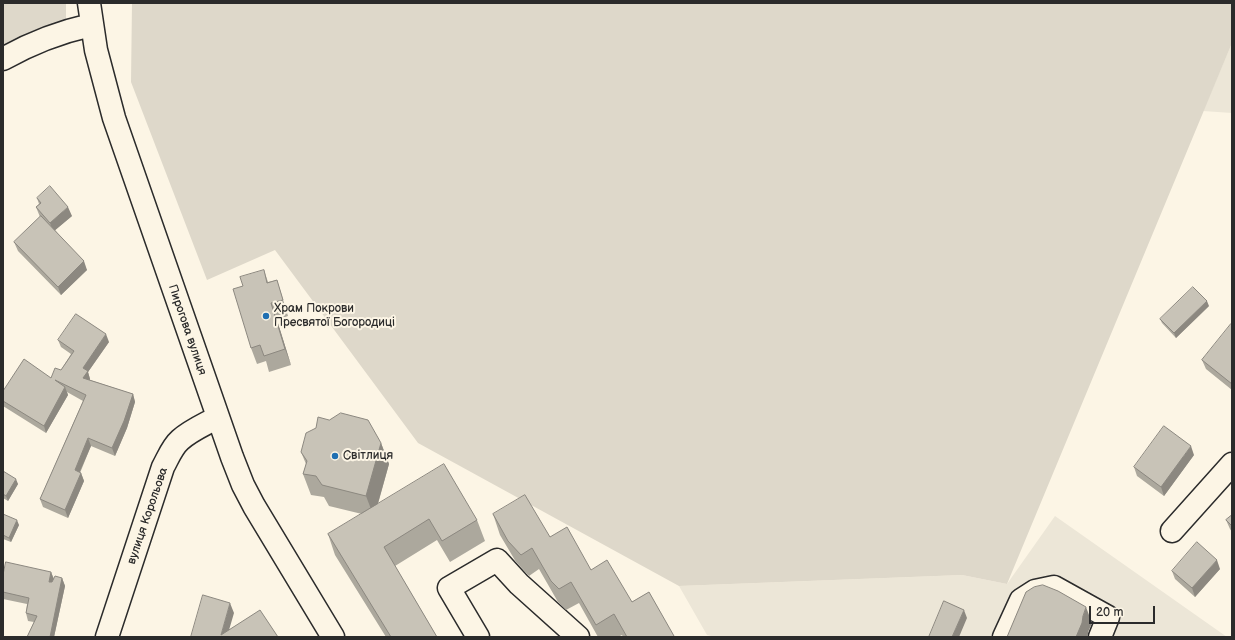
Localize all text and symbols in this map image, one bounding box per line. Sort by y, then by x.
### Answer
street label: Пирогова вулиця [165,283,209,377]
place label: Храм Покрови Пресвятої Богородиці [274,302,395,330]
marker: Храм Покрови Пресвятої Богородиці [261,311,271,321]
place label: Світлиця [343,449,393,463]
marker: Світлиця [330,451,340,461]
street label: вулиця Корольова [125,466,171,566]
scale bar [1091,598,1157,624]
text: 20 m [1096,605,1123,620]

